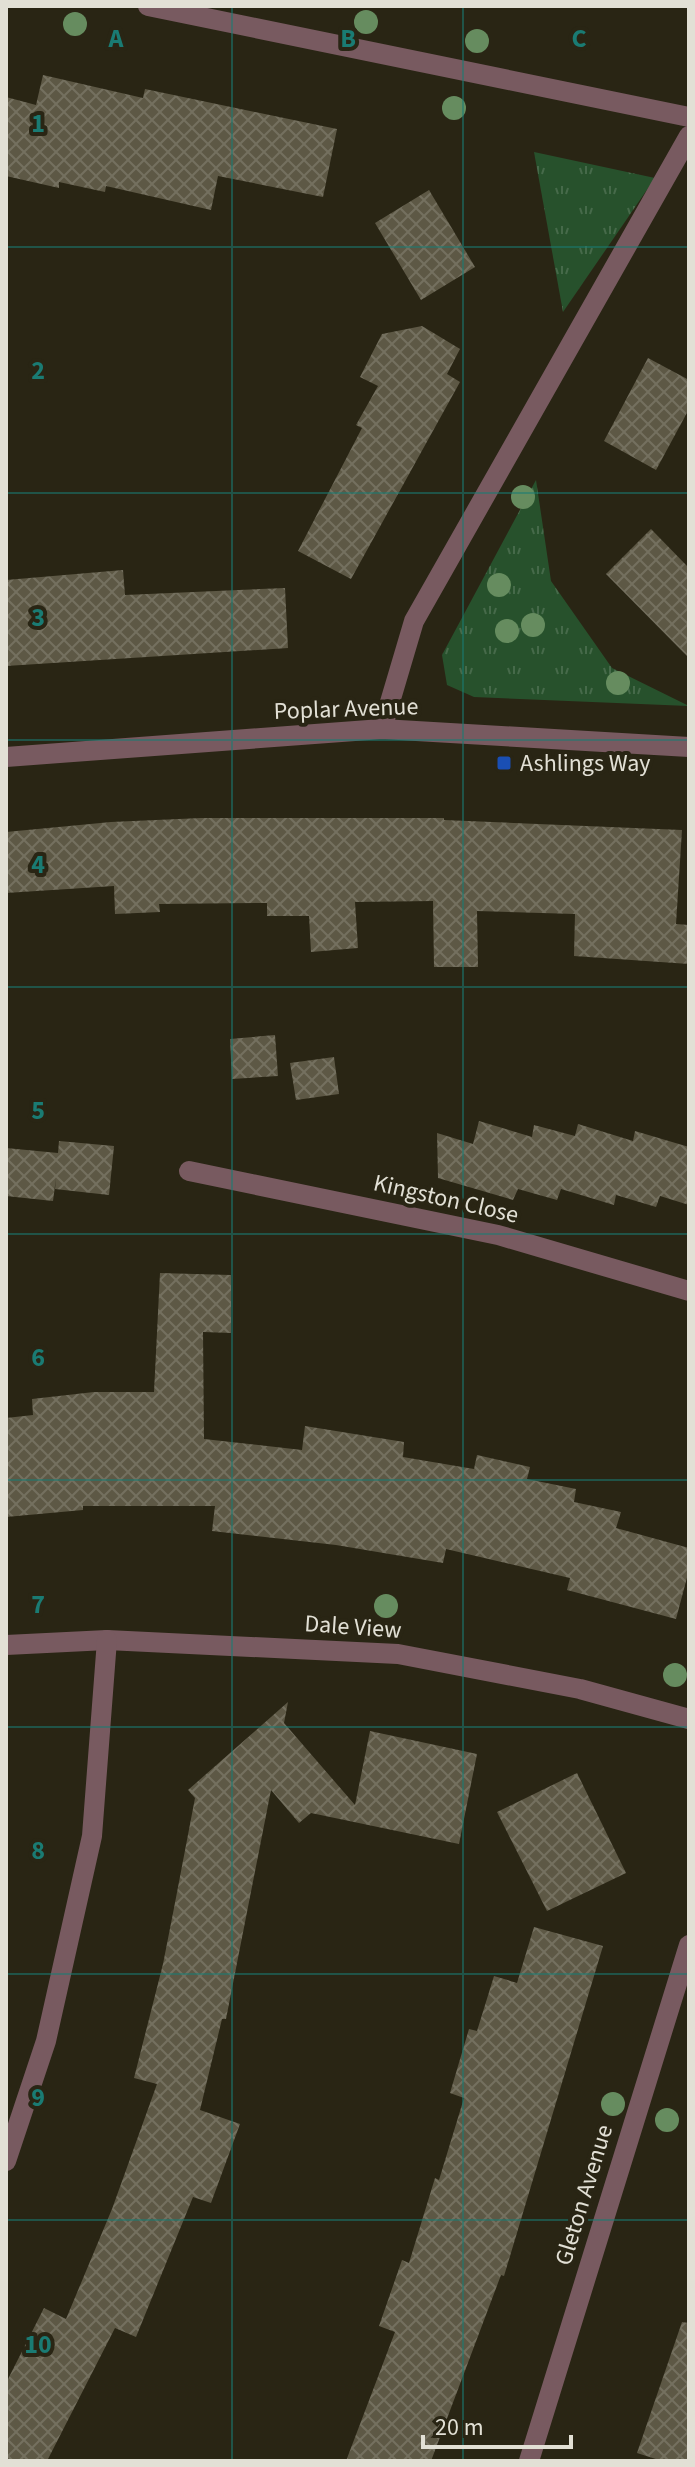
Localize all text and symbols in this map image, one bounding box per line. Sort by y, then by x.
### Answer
text: A [108,20,125,57]
text: B [340,20,356,57]
text: C [571,20,587,57]
text: 1 [31,105,45,142]
text: 2 [31,352,45,389]
text: 3 [31,599,45,636]
street label: Poplar Avenue [273,689,419,729]
place label: Ashlings Way [520,746,651,781]
marker: Ashlings Way [495,754,513,772]
text: 4 [31,846,45,883]
text: 5 [31,1092,45,1129]
street label: Kingston Close [370,1165,522,1233]
text: 6 [31,1339,45,1376]
text: 7 [31,1586,45,1623]
street label: Dale View [303,1606,403,1648]
text: 8 [31,1832,45,1869]
text: 9 [31,2079,45,2116]
street label: Gleton Avenue [546,2120,622,2270]
text: 10 [24,2326,52,2363]
scale bar [423,2399,571,2449]
text: 20 m [435,2410,484,2445]

